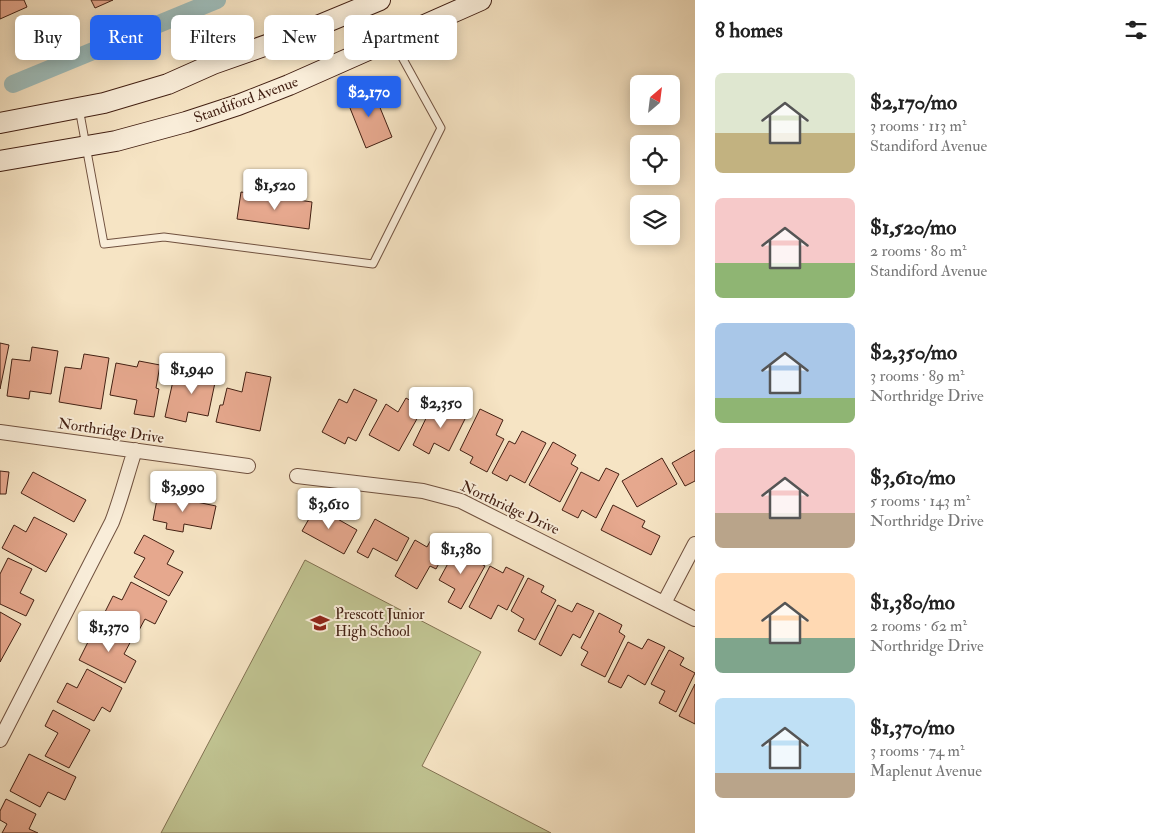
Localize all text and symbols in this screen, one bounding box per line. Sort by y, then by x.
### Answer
chip: Buy [15,15,80,60]
chip: Rent [90,15,161,60]
chip: Filters [171,15,254,60]
chip: New [264,15,334,60]
chip: Apartment [344,15,457,60]
icon: filters [1122,16,1150,44]
text: 8 homes [715,17,783,44]
street label: Standiford Avenue [191,72,301,128]
north arrow [630,75,680,125]
map controls [630,75,680,245]
pin: $2,170 [328,76,410,118]
text: $2,170 [348,82,390,102]
text: $2,170/mo [870,89,957,116]
icon: home [755,93,815,153]
text: 3 rooms · 113 m² [870,116,966,136]
button: locate [630,135,680,185]
text: Standiford Avenue [870,136,987,156]
pin: $1,520 [234,168,316,211]
text: $1,520 [254,175,296,195]
button: layers [630,195,680,245]
text: $1,520/mo [870,214,956,241]
icon: home [755,218,815,278]
text: 2 rooms · 80 m² [870,241,967,261]
text: Standiford Avenue [870,261,987,281]
text: $2,350/mo [870,339,957,366]
icon: home [755,343,815,403]
pin: $1,940 [151,352,233,395]
text: $1,940 [170,359,214,379]
text: 3 rooms · 89 m² [870,366,965,386]
pin: $2,350 [400,386,482,429]
text: Northridge Drive [870,386,984,406]
text: $2,350 [420,393,462,413]
street label: Northridge Drive [57,414,165,448]
text: $3,610/mo [870,464,955,491]
icon: home [755,468,815,528]
pin: $3,990 [142,470,224,513]
text: $3,990 [161,477,205,497]
street label: Northridge Drive [458,477,562,539]
pin: $3,610 [288,488,370,530]
text: 5 rooms · 143 m² [870,491,970,511]
text: $3,610 [309,494,349,514]
text: Northridge Drive [870,511,984,531]
pin: $1,380 [420,532,502,575]
text: $1,380 [441,539,481,559]
text: $1,380/mo [870,589,955,616]
icon: home [755,593,815,653]
place label: Prescott Junior High School [335,605,425,641]
pin: $1,370 [68,610,150,653]
school or university icon: Prescott Junior High School [309,612,331,634]
text: 2 rooms · 62 m² [870,616,967,636]
text: $1,370 [89,617,129,637]
text: Northridge Drive [870,636,984,656]
text: $1,370/mo [870,714,955,741]
icon: home [755,718,815,778]
text: 3 rooms · 74 m² [870,741,964,761]
text: Maplenut Avenue [870,761,982,781]

